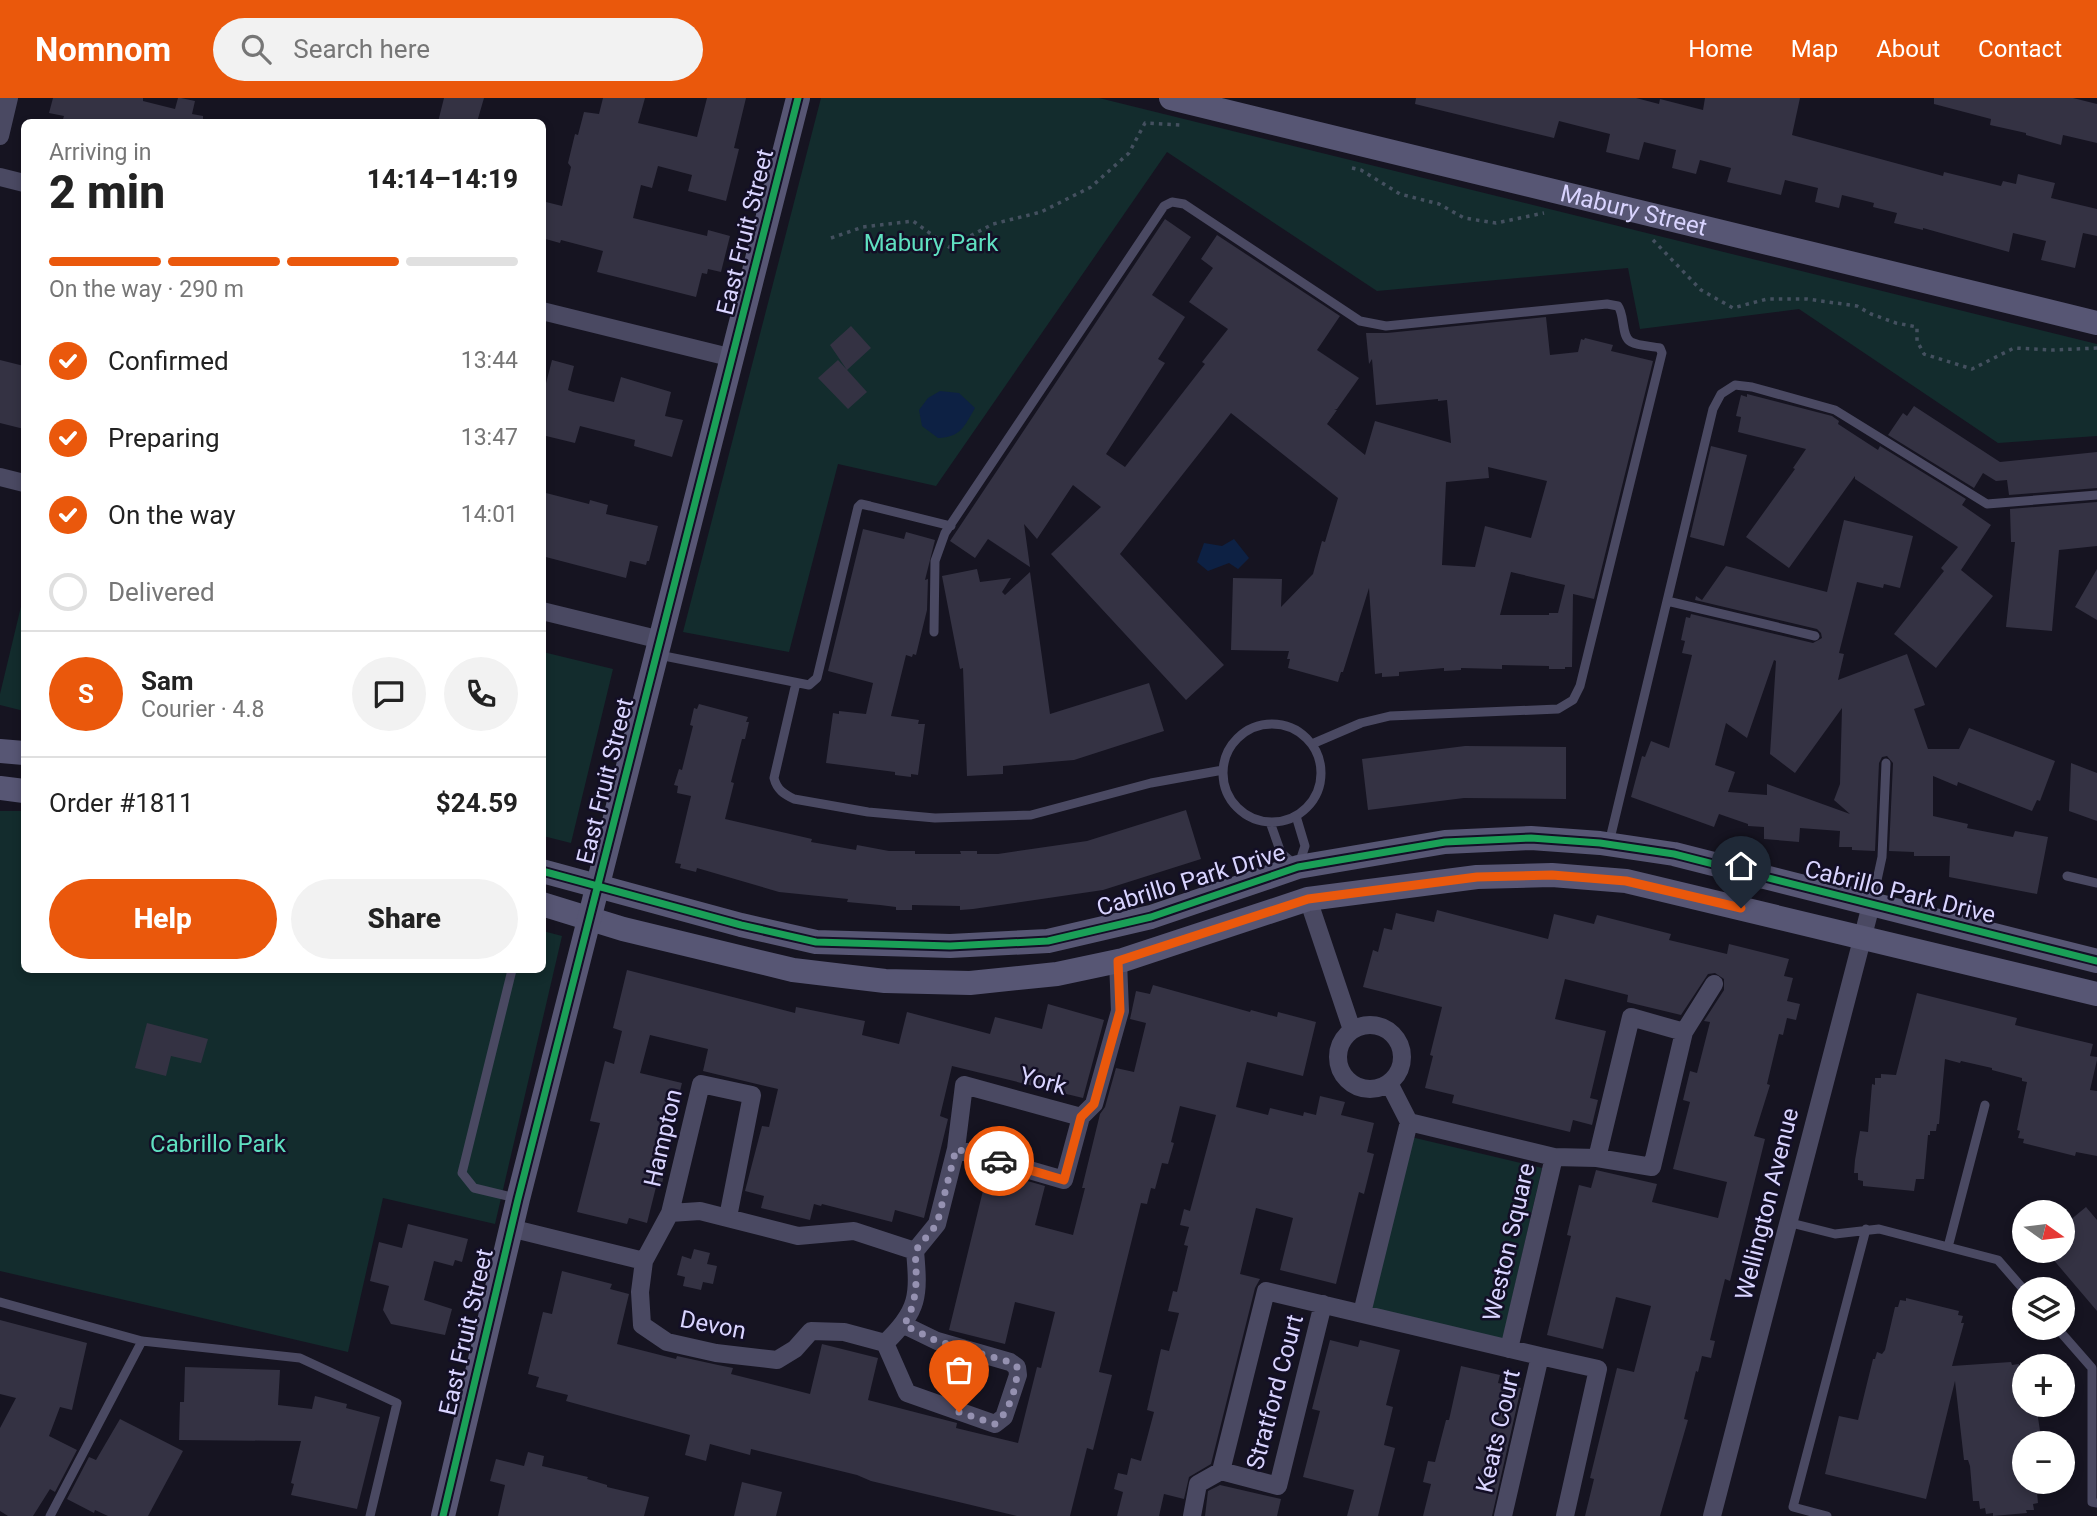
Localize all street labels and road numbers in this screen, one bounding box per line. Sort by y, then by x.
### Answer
street label: East Fruit Street [711,146,779,318]
street label: Mabury Street [1557,179,1710,242]
street label: East Fruit Street [571,695,639,867]
street label: Cabrillo Park Drive [1093,838,1289,922]
street label: Cabrillo Park Drive [1802,855,1998,929]
street label: York [1016,1061,1070,1101]
street label: Hampton [638,1086,688,1190]
street label: Wellington Avenue [1730,1105,1804,1303]
street label: Weston Square [1477,1160,1541,1324]
street label: East Fruit Street [433,1246,499,1418]
street label: Devon [678,1305,748,1345]
street label: Stratford Court [1241,1311,1309,1473]
street label: Keats Court [1470,1366,1526,1495]

